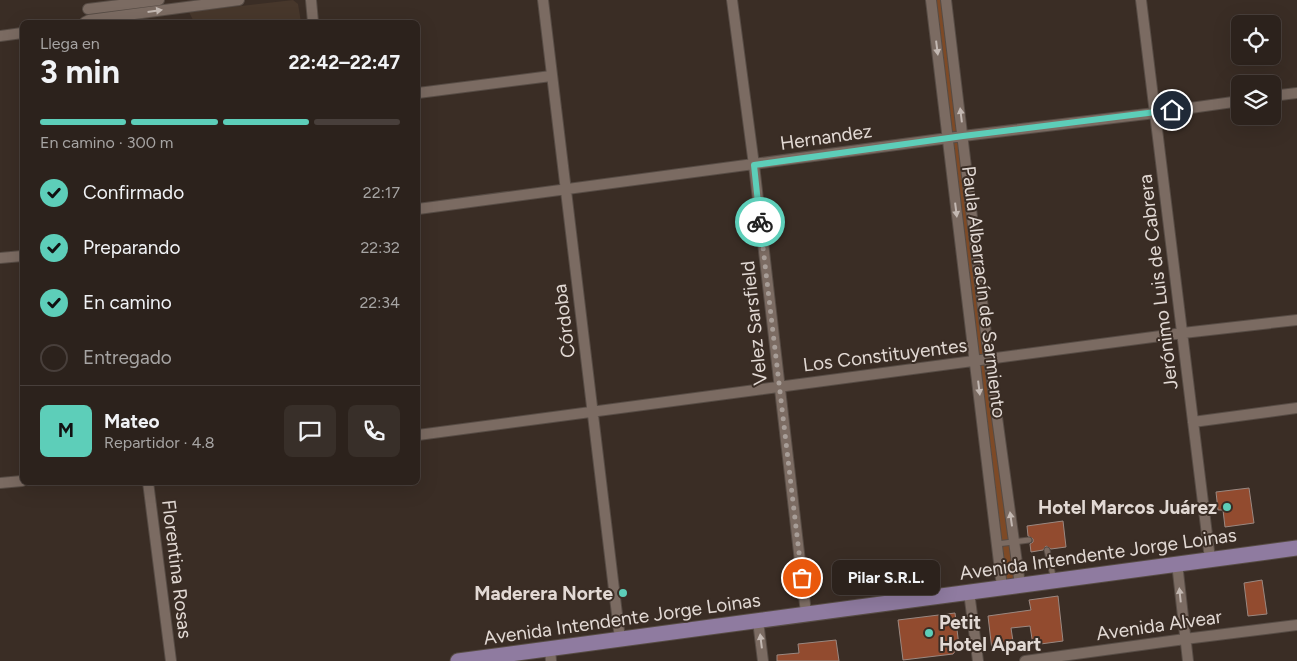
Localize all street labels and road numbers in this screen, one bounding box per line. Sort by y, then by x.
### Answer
street label: Hernandez [778,119,874,155]
street label: Paula Albarracín de Sarmiento [957,165,1011,419]
street label: Jerónimo Luis de Cabrera [1133,173,1183,391]
street label: Velez Sarsfield [736,260,772,386]
street label: Córdoba [548,283,580,359]
street label: Los Constituyentes [802,334,968,376]
street label: Florentina Rosas [157,498,197,640]
street label: Avenida Intendente Jorge Loinas [958,523,1238,585]
street label: Avenida Intendente Jorge Loinas [482,588,762,650]
street label: Avenida Alvear [1095,605,1224,645]

